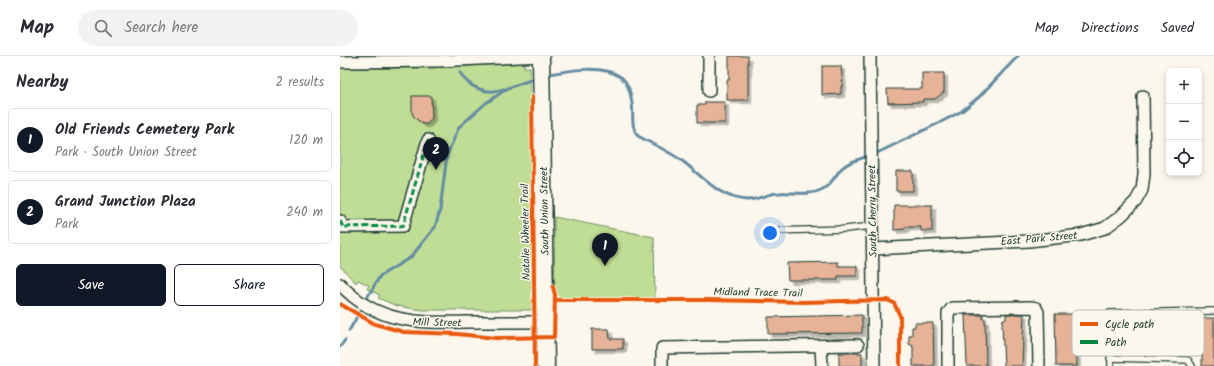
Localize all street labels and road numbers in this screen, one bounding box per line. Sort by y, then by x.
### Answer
street label: South Cherry Street [863,164,883,258]
street label: South Union Street [535,166,555,256]
street label: Natalie Wheeler Trail [516,183,536,281]
street label: East Park Street [1000,227,1079,251]
street label: Midland Trace Trail [713,283,803,303]
street label: Mill Street [412,314,462,332]

